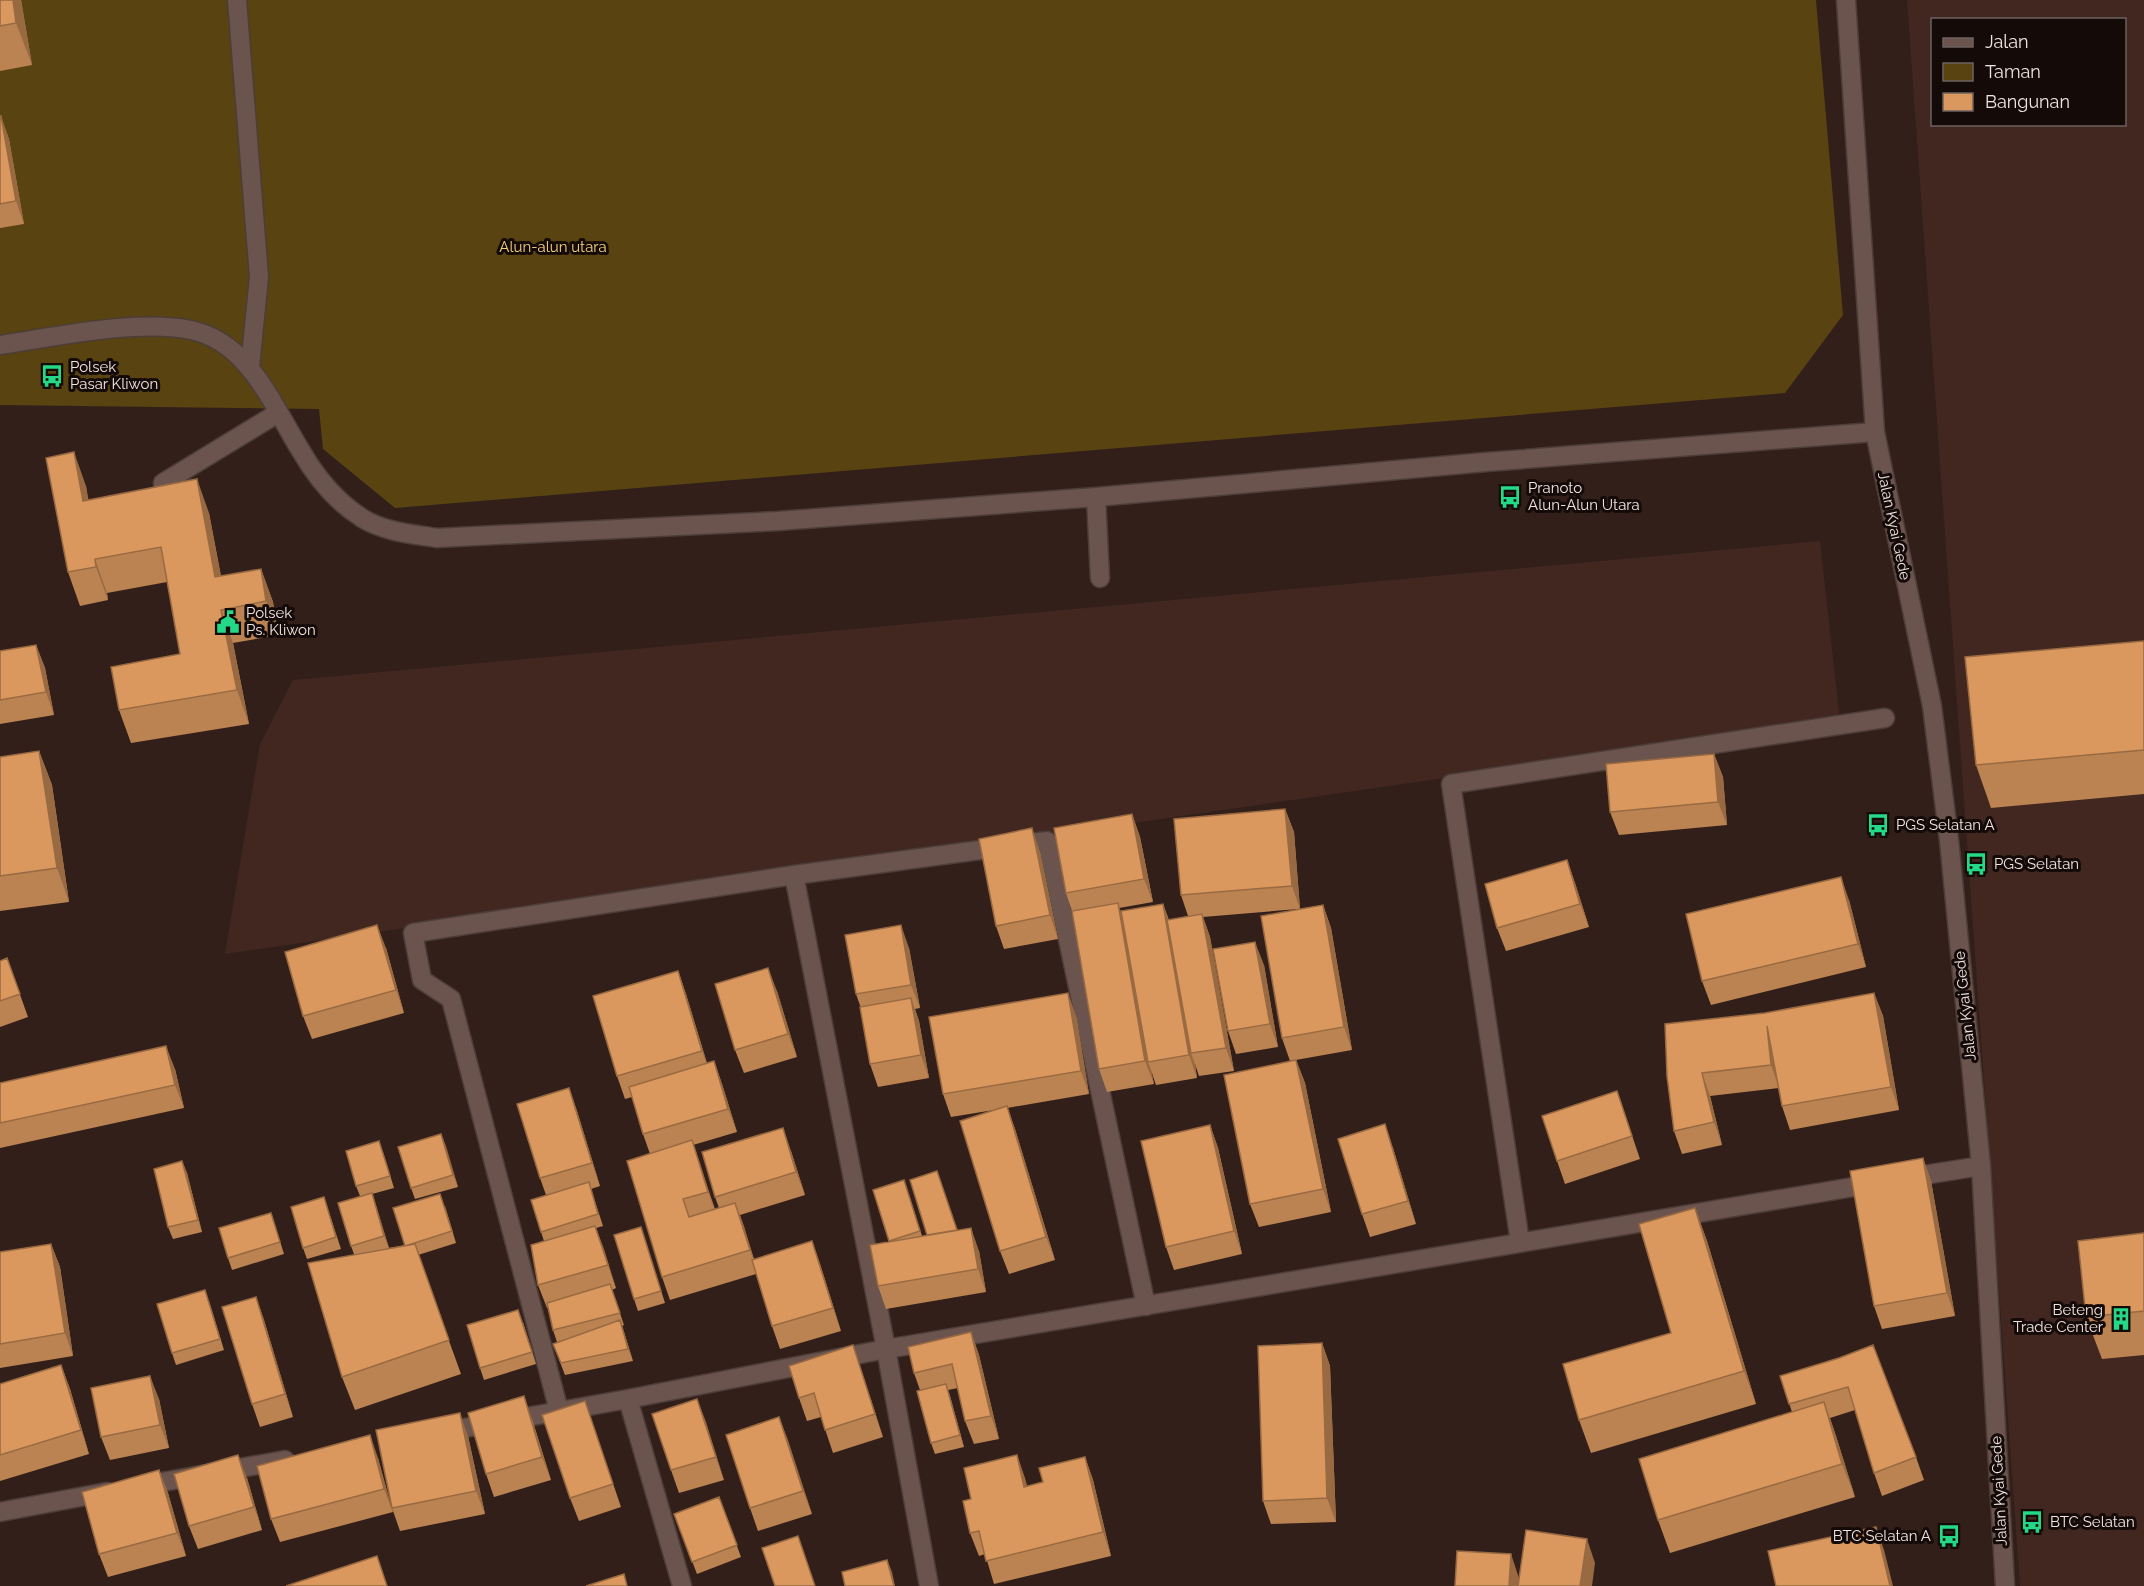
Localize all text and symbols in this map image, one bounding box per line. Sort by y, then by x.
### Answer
legend [1931,18,2126,126]
text: Jalan [1985,31,2029,52]
text: Taman [1985,61,2041,82]
text: Bangunan [1985,91,2070,112]
park label: Alun-alun utara [499,238,607,256]
place label: Polsek Pasar Kliwon [70,358,158,393]
bus stop icon: Polsek Pasar Kliwon [39,363,65,389]
street label: Jalan Kyai Gede [1874,470,1914,582]
place label: Pranoto Alun-Alun Utara [1528,479,1640,514]
bus stop icon: Pranoto Alun-Alun Utara [1497,484,1523,510]
place label: Polsek Ps. Kliwon [246,604,316,639]
public building icon: Polsek Ps. Kliwon [215,609,241,635]
bus stop icon: PGS Selatan A [1865,812,1891,838]
place label: PGS Selatan A [1896,816,1995,834]
bus stop icon: PGS Selatan [1963,851,1989,877]
place label: PGS Selatan [1994,855,2079,873]
street label: Jalan Kyai Gede [1950,950,1980,1062]
place label: Beteng Trade Center [2013,1301,2104,1336]
building icon: Beteng Trade Center [2108,1306,2134,1332]
street label: Jalan Kyai Gede [1987,1435,2011,1546]
bus stop icon: BTC Selatan [2019,1509,2045,1535]
place label: BTC Selatan [2050,1513,2135,1531]
bus stop icon: BTC Selatan A [1936,1523,1962,1549]
place label: BTC Selatan A [1833,1527,1931,1545]

